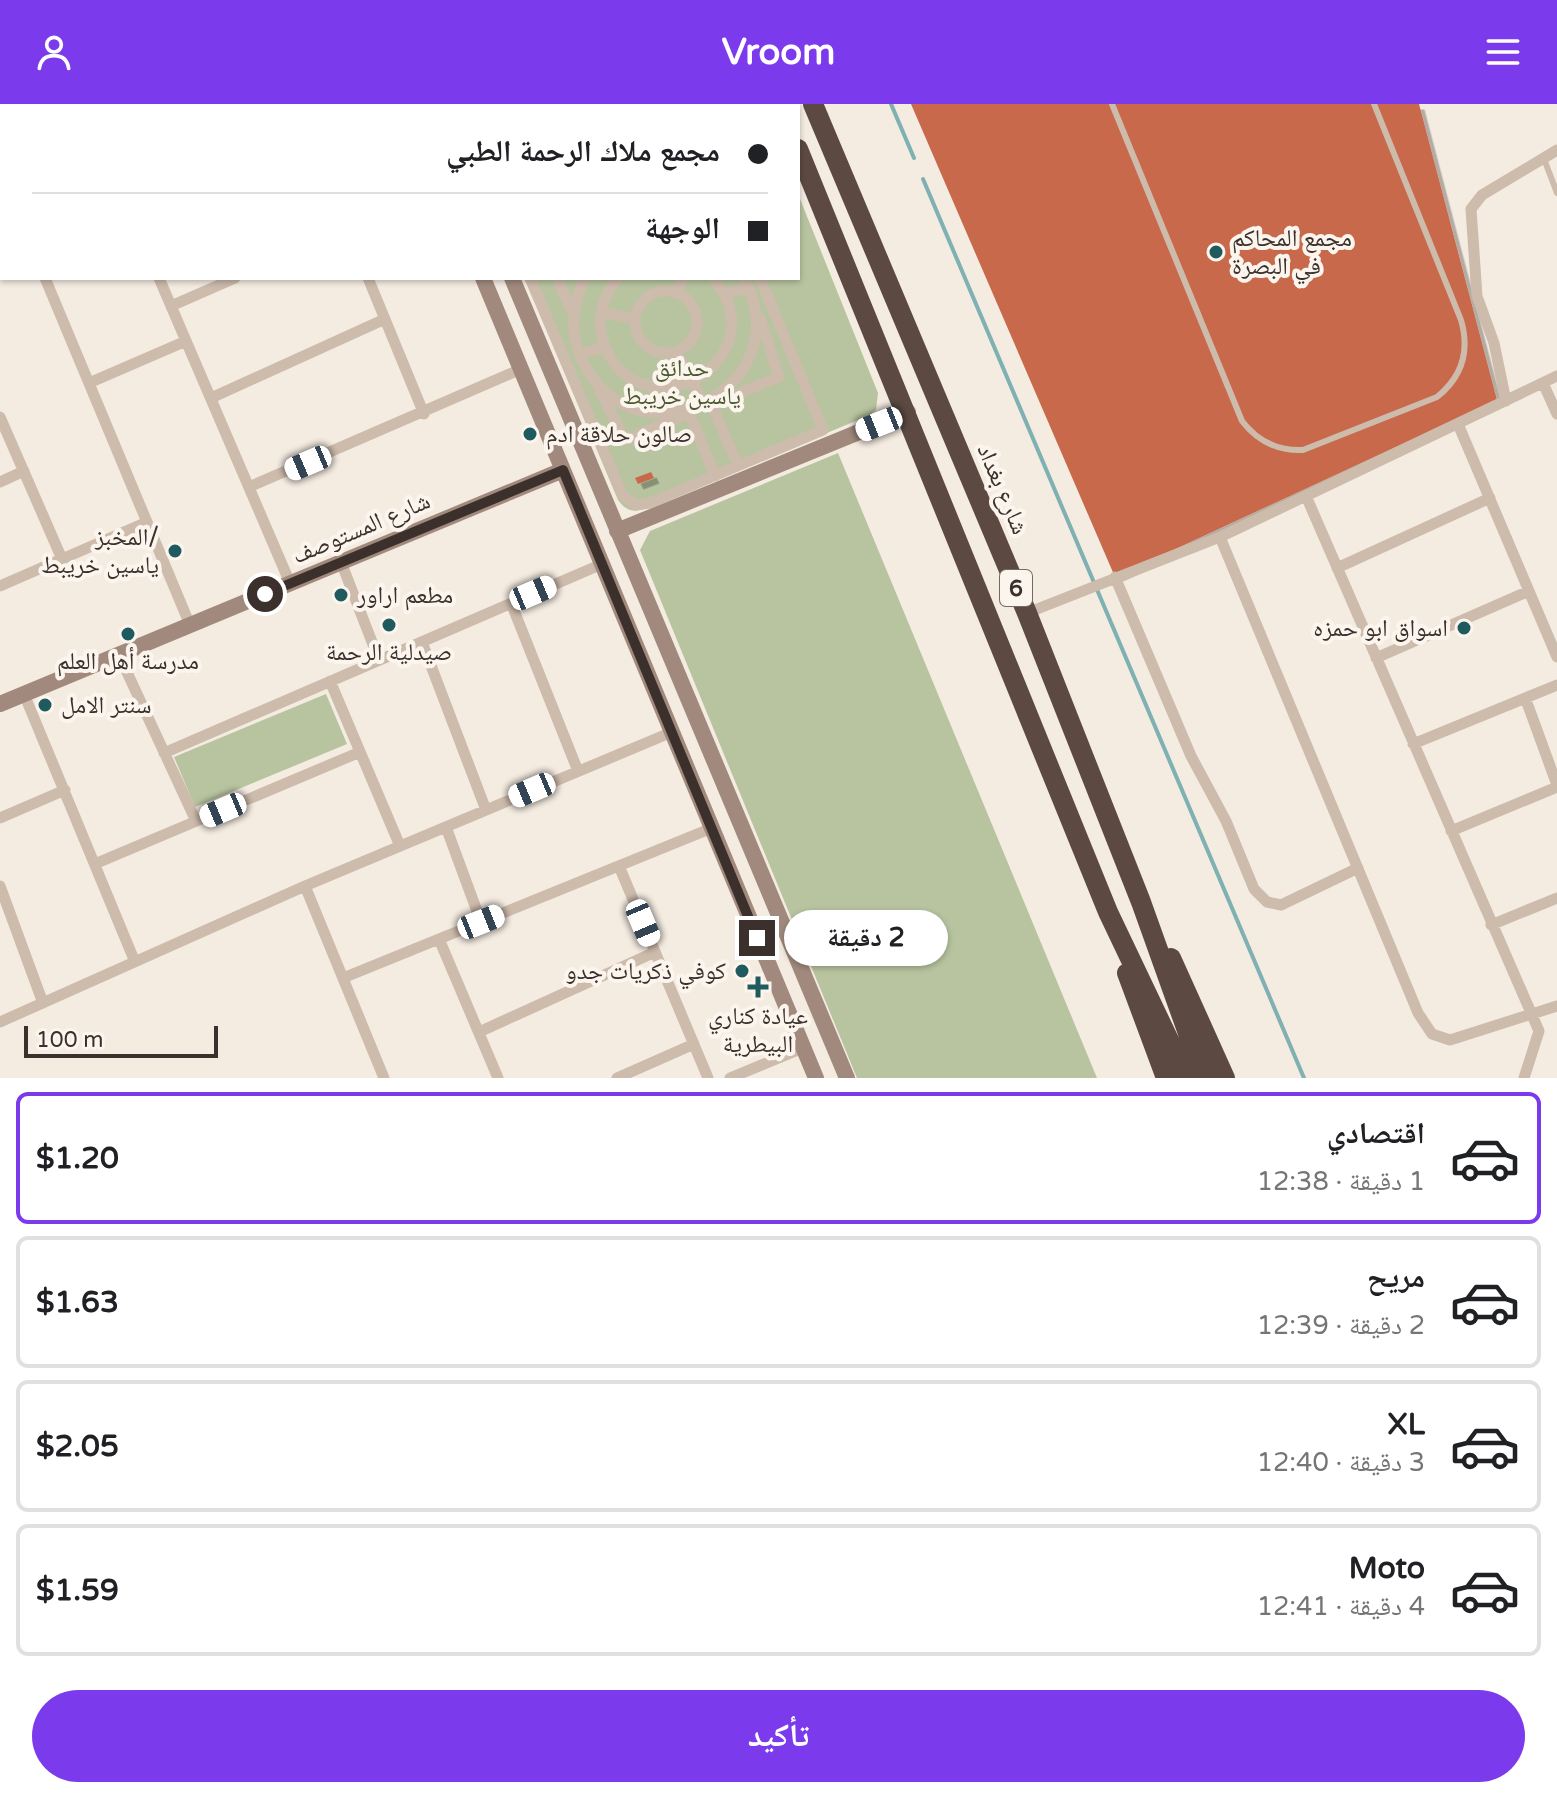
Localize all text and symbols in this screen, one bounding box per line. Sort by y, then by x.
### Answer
icon: person [32,30,76,74]
icon: menu [1481,30,1525,74]
text: Vroom [722,31,835,74]
text: مجمع ملاك الرحمة الطبي [446,133,720,170]
text: الوجهة [645,210,720,247]
place label: مجمع المحاكم في البصرة [1232,224,1352,285]
marker: مجمع المحاكم في البصرة [1207,243,1225,261]
park label: حدائق ياسين خريبط [623,354,741,411]
car [852,404,906,444]
place label: صالون حلاقة ادم [546,420,692,450]
marker: صالون حلاقة ادم [521,425,539,443]
street label: شارع بغداد [971,440,1035,539]
car [281,443,335,483]
street label: شارع المستوصف [288,486,434,570]
place label: المخبز/ ياسين خريبط [41,523,159,580]
marker: المخبز/ ياسين خريبط [166,542,184,560]
road number: 6 [1000,570,1032,606]
car [506,573,560,613]
route start [247,576,283,612]
place label: مطعم اراور [356,581,453,611]
marker: مطعم اراور [332,586,350,604]
place label: اسواق ابو حمزه [1313,614,1448,643]
marker: صيدلية الرحمة [380,616,398,634]
marker: اسواق ابو حمزه [1455,619,1473,637]
marker: مدرسة أهل العلم [119,625,137,643]
place label: صيدلية الرحمة [326,638,452,667]
place label: مدرسة أهل العلم [57,647,199,677]
place label: سنتر الامل [61,691,152,720]
marker: سنتر الامل [36,696,54,714]
car [505,770,559,810]
car [196,790,250,830]
car [623,896,663,950]
car [454,902,508,942]
callout: 2 دقيقة [785,910,949,966]
route end [739,920,775,956]
text: 2 دقيقة [827,922,905,953]
place label: كوفي ذكريات جدو [565,957,726,990]
marker: كوفي ذكريات جدو [733,962,751,980]
marker: عيادة كناري البيطرية [747,976,769,998]
place label: عيادة كناري البيطرية [708,1002,808,1059]
scale bar [24,1022,218,1058]
text: 100 m [36,1027,103,1053]
text: اقتصادي [1327,1115,1425,1152]
icon: car [1449,1122,1521,1194]
text: $1.20 [36,1140,119,1177]
text: 1 دقيقة · 12:38 [1257,1166,1425,1197]
text: مريح [1367,1259,1425,1296]
icon: car [1449,1266,1521,1338]
text: $1.63 [36,1284,119,1321]
text: 2 دقيقة · 12:39 [1257,1310,1425,1341]
text: XL [1388,1406,1425,1443]
icon: car [1449,1410,1521,1482]
text: $2.05 [36,1428,119,1465]
text: 3 دقيقة · 12:40 [1257,1447,1425,1478]
text: Moto [1349,1550,1425,1587]
icon: car [1449,1554,1521,1626]
text: $1.59 [36,1572,119,1609]
text: 4 دقيقة · 12:41 [1257,1591,1425,1622]
button: تأكيد [32,1690,1525,1782]

